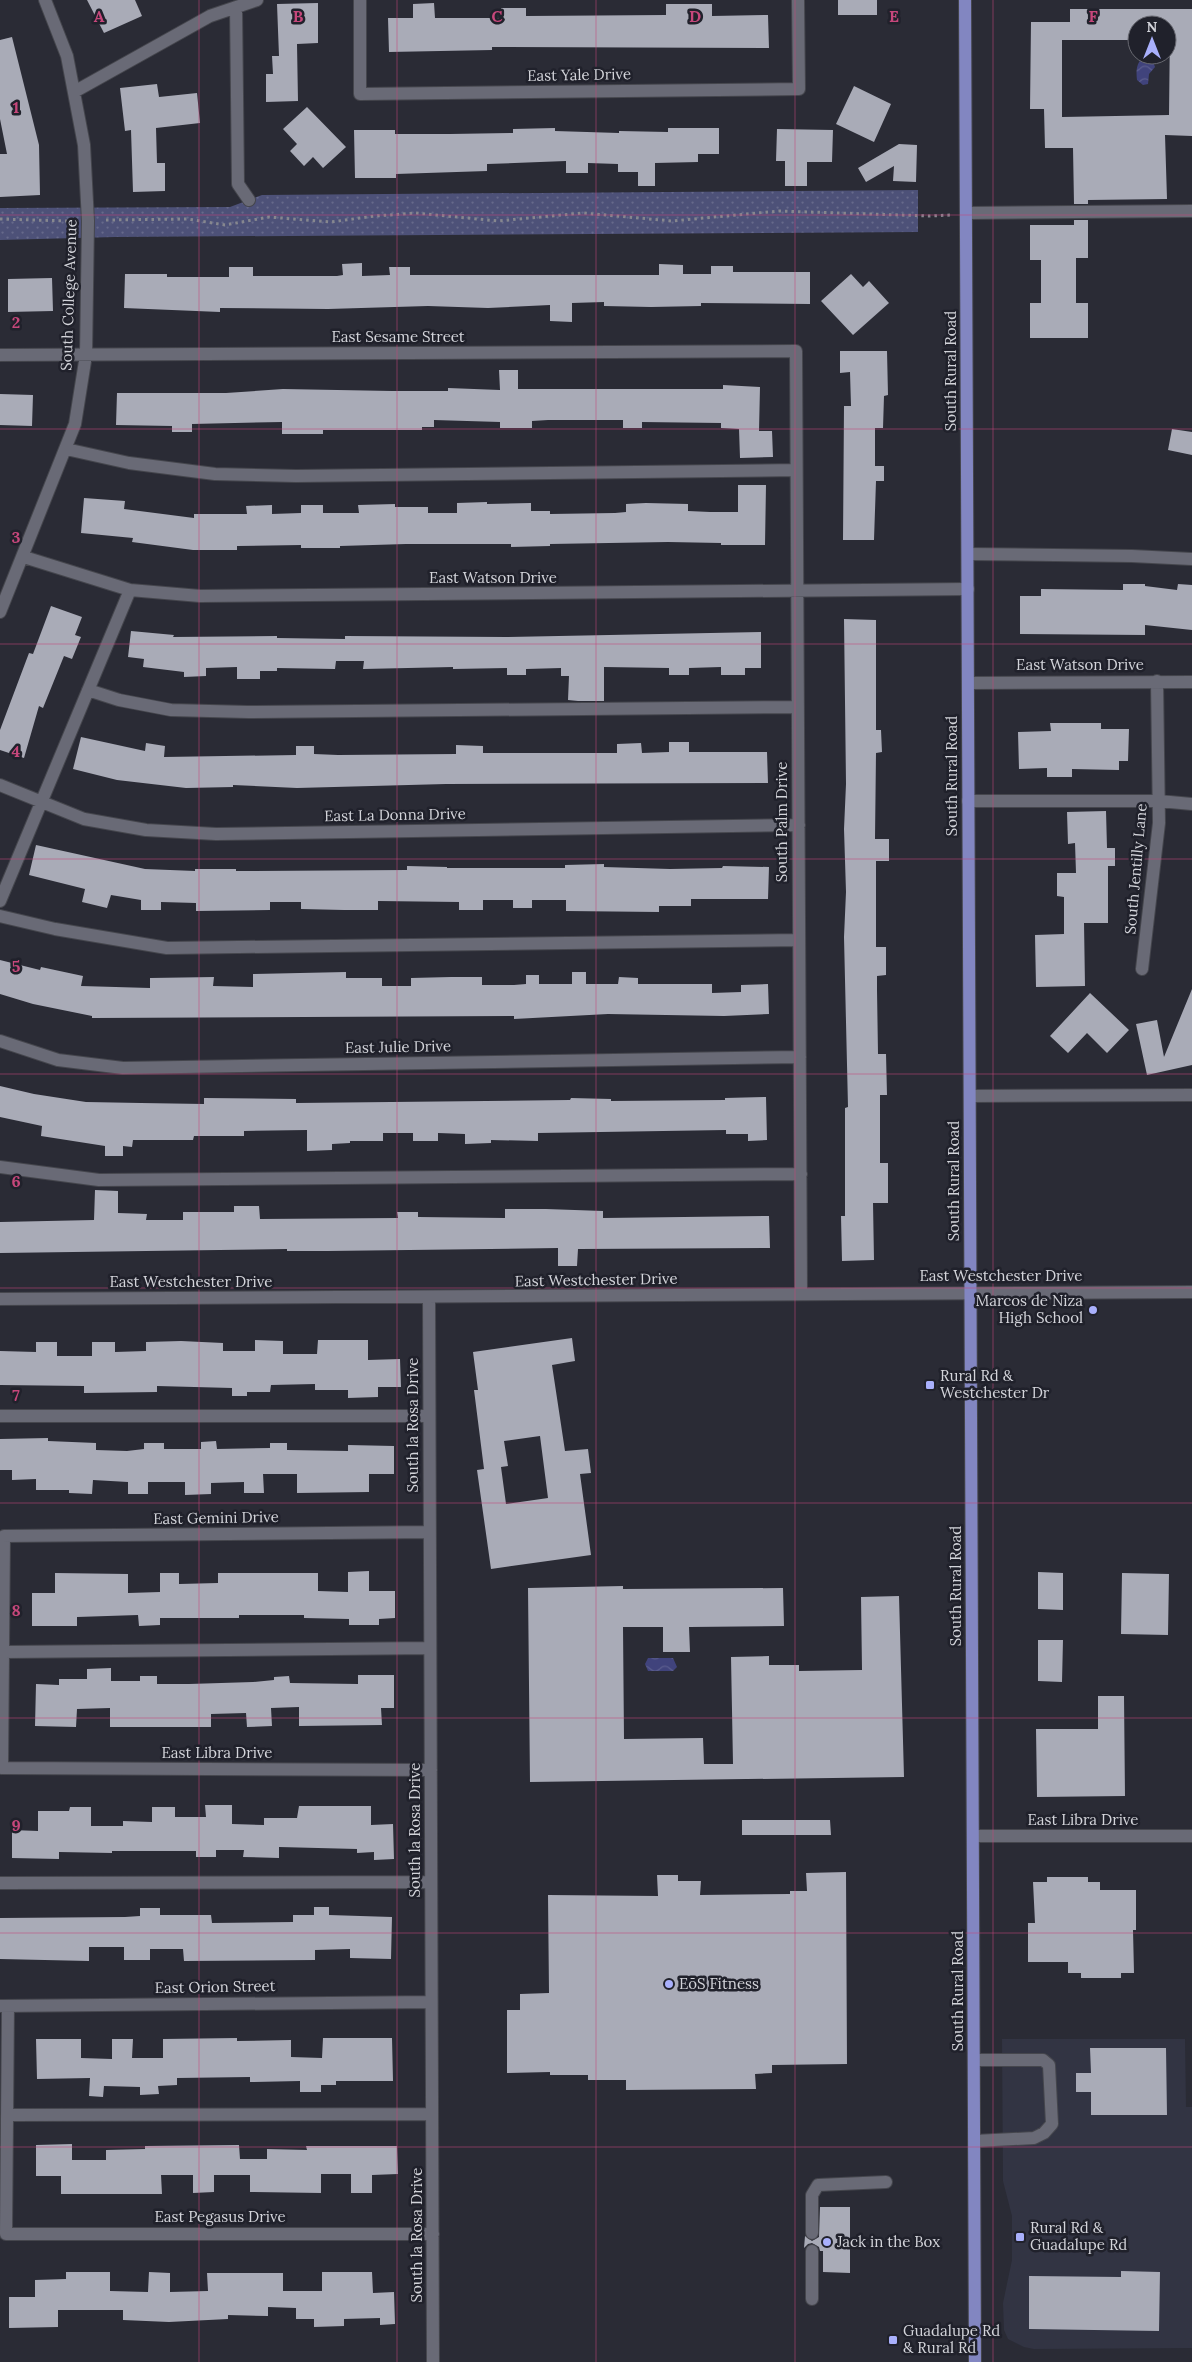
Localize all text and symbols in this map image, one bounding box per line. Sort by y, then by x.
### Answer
text: A [94,6,105,26]
text: B [293,6,304,26]
text: C [491,6,503,26]
text: D [689,6,701,26]
text: E [889,6,899,26]
text: F [1088,6,1098,26]
north arrow [1127,15,1177,65]
text: N [1147,18,1158,36]
street label: East Yale Drive [527,64,631,85]
text: 1 [13,97,19,117]
street label: South College Avenue [56,219,81,371]
street label: South Rural Road [941,311,960,431]
text: 2 [12,312,20,332]
street label: East Sesame Street [331,327,465,346]
text: 3 [12,527,21,547]
street label: East Watson Drive [429,568,557,587]
street label: East Watson Drive [1016,655,1144,674]
street label: South Rural Road [942,716,961,836]
text: 4 [12,741,21,761]
street label: South Palm Drive [772,762,791,882]
street label: South Jentilly Lane [1120,803,1151,935]
street label: East La Donna Drive [324,804,466,825]
text: 5 [12,956,21,976]
street label: East Julie Drive [345,1036,451,1057]
street label: South Rural Road [944,1121,963,1241]
text: 6 [11,1171,21,1191]
street label: East Westchester Drive [920,1266,1082,1285]
street label: East Westchester Drive [514,1269,678,1290]
street label: East Westchester Drive [110,1272,272,1291]
place label: Marcos de Niza High School [975,1291,1083,1327]
marker: Marcos de Niza High School [1087,1304,1099,1316]
street label: South la Rosa Drive [403,1358,422,1492]
place label: Rural Rd & Westchester Dr [940,1366,1050,1402]
marker: Rural Rd & Westchester Dr [924,1379,936,1391]
text: 7 [12,1385,20,1405]
street label: East Gemini Drive [153,1507,279,1528]
street label: South Rural Road [946,1526,965,1646]
text: 8 [11,1600,21,1620]
street label: East Libra Drive [162,1743,272,1762]
street label: South la Rosa Drive [405,1763,424,1897]
street label: East Libra Drive [1028,1810,1138,1829]
text: 9 [11,1815,21,1835]
street label: South Rural Road [948,1931,967,2051]
place label: EōS Fitness [679,1974,759,1993]
street label: East Orion Street [154,1976,276,1997]
marker: EōS Fitness [663,1978,675,1990]
street label: South la Rosa Drive [407,2168,426,2302]
street label: East Pegasus Drive [154,2207,286,2226]
place label: Rural Rd & Guadalupe Rd [1030,2218,1127,2254]
marker: Rural Rd & Guadalupe Rd [1014,2231,1026,2243]
place label: Jack in the Box [836,2232,940,2251]
marker: Jack in the Box [821,2236,833,2248]
place label: Guadalupe Rd & Rural Rd [903,2321,1000,2357]
marker: Guadalupe Rd & Rural Rd [887,2334,899,2346]

